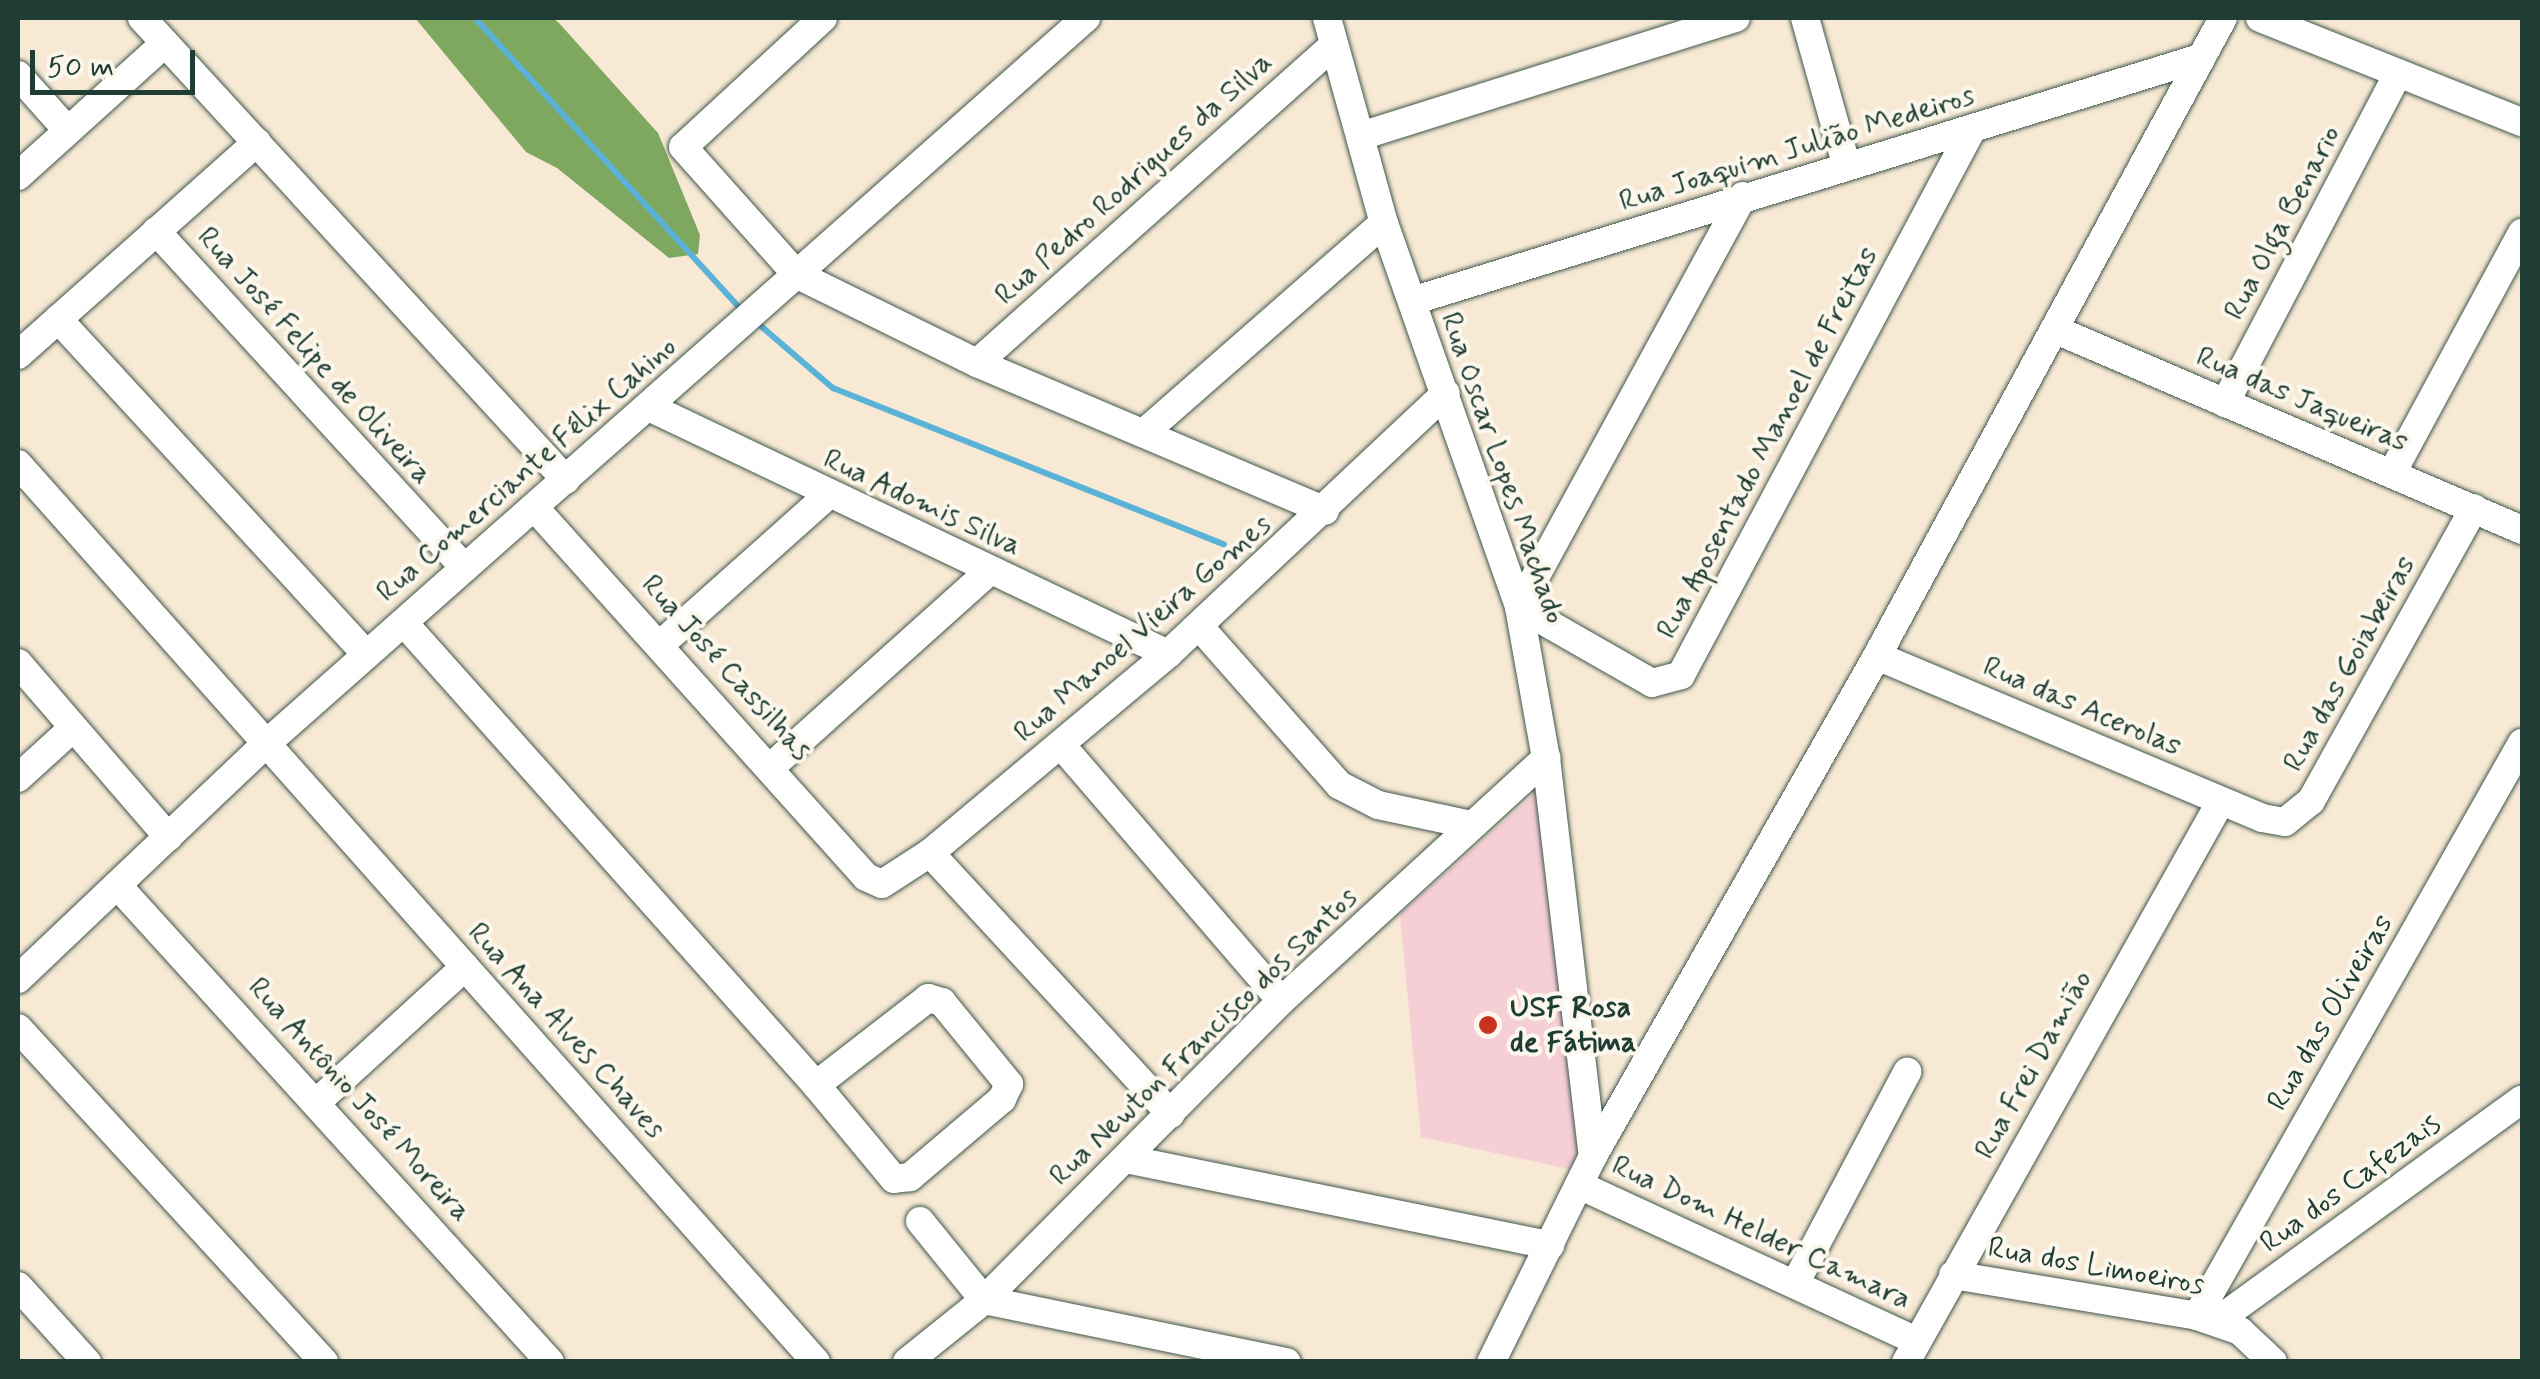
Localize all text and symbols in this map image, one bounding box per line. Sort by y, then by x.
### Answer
scale bar [35,30,200,92]
street label: Rua Pedro Rodrigues da Silva [989,46,1279,312]
text: 50 m [47,48,114,87]
street label: Rua Joaquim Julião Medeiros [1611,77,1983,221]
street label: Rua Olga Benario [2216,119,2350,327]
street label: Rua José Felipe de Oliveira [188,219,440,493]
street label: Rua Aposentado Manoel de Freitas [1651,245,1885,641]
street label: Rua Oscar Lopes Machado [1432,307,1572,629]
street label: Rua Comerciante Félix Cahino [365,326,689,614]
street label: Rua das Jaqueiras [2191,339,2413,461]
street label: Rua Adomis Silva [818,442,1026,564]
street label: Rua Manoel Vieira Gomes [1010,510,1276,748]
street label: Rua das Goiabeiras [2277,552,2423,776]
street label: Rua José Cassilhas [633,567,819,769]
street label: Rua das Acerolas [1979,650,2185,764]
street label: Rua Newton Francisco dos Santos [1040,878,1368,1196]
street label: Rua das Oliveiras [2261,910,2401,1116]
street label: Rua Ana Alves Chaves [460,916,672,1146]
street label: Rua Frei Damião [1967,964,2101,1166]
street label: Rua Antônio José Moreira [239,970,479,1230]
place label: USF Rosa de Fátima [1510,990,1635,1060]
marker: USF Rosa de Fátima [1475,1012,1501,1038]
street label: Rua dos Cafezais [2252,1105,2450,1263]
street label: Rua Dom Helder Camara [1606,1148,1916,1318]
street label: Rua dos Limoeiros [1982,1230,2210,1304]

